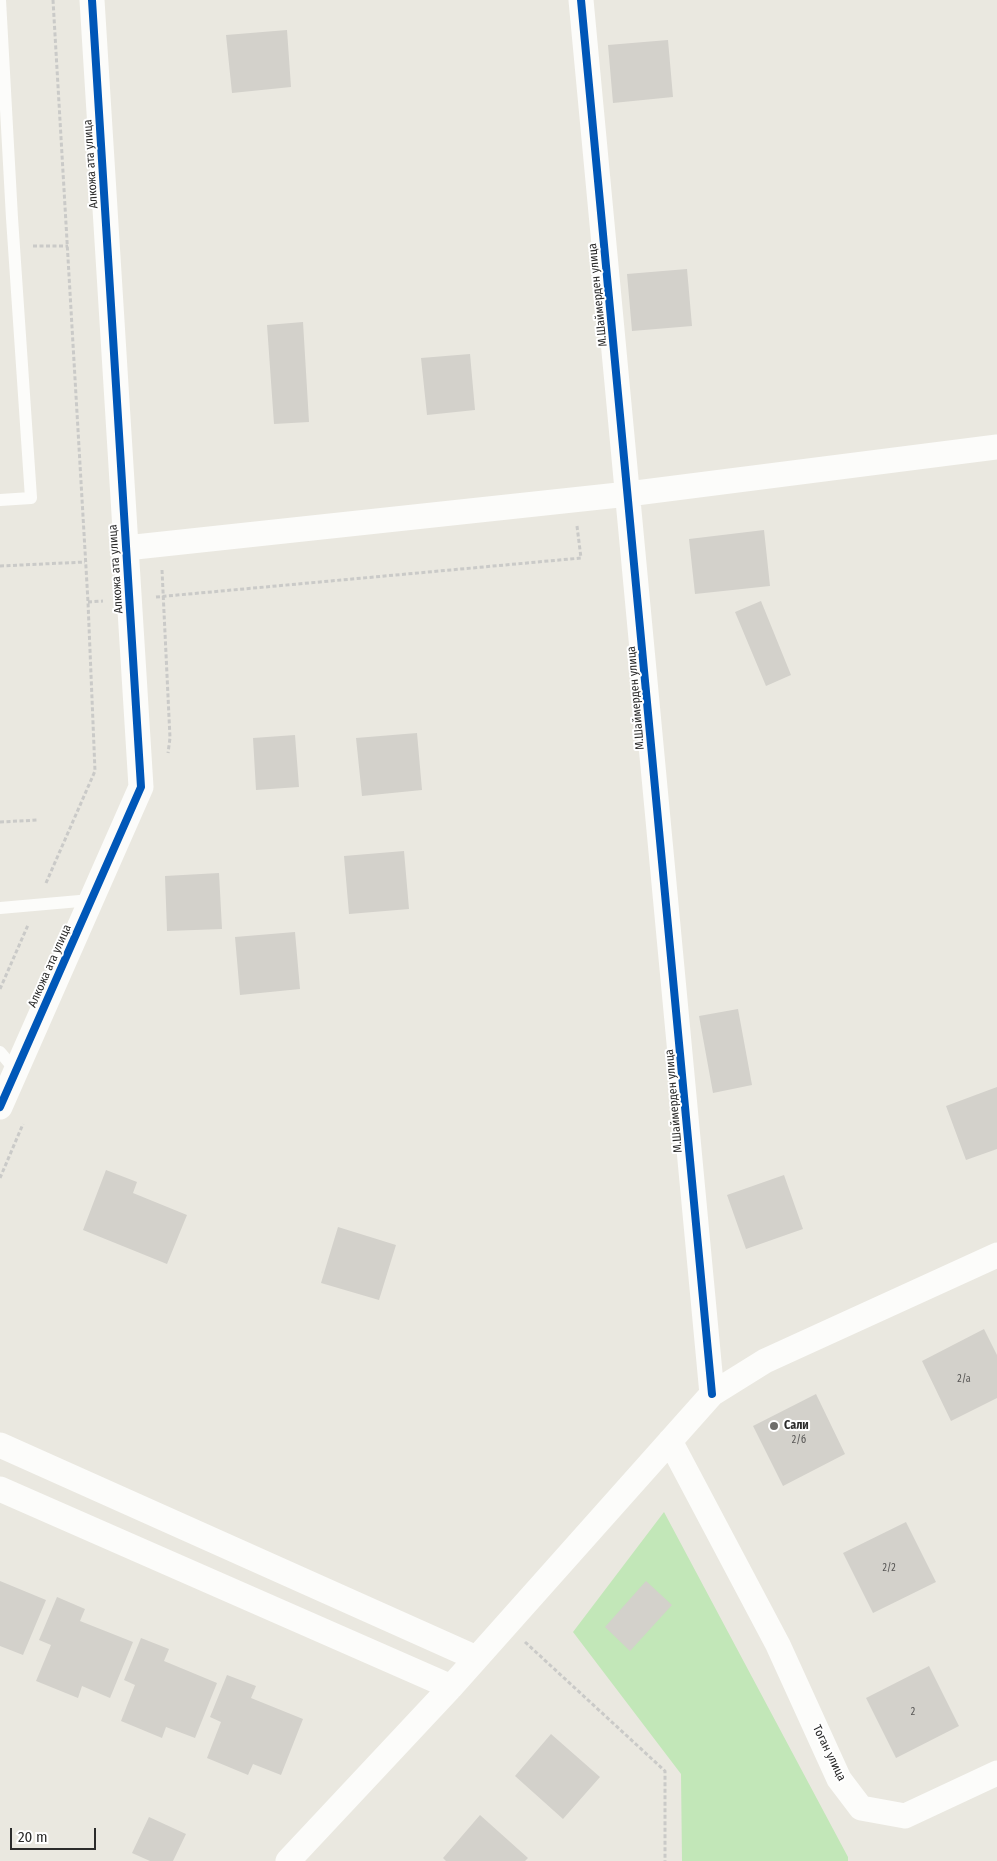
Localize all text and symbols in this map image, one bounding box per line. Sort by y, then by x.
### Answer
street label: Алкожа ата улица [81,119,101,209]
street label: М.Шаймерден улица [585,243,611,347]
street label: Алкожа ата улица [106,524,126,614]
street label: М.Шаймерден улица [624,646,648,750]
street label: Алкожа ата улица [25,922,75,1010]
street label: М.Шаймерден улица [662,1049,686,1153]
house number: 2/а [957,1373,971,1385]
place label: Сали [784,1419,809,1433]
marker: Сали [768,1420,780,1432]
house number: 2/б [792,1434,806,1446]
house number: 2/2 [882,1562,896,1574]
house number: 2 [911,1706,915,1718]
street label: Тоган улица [809,1723,849,1783]
scale bar [12,1818,99,1850]
text: 20 m [18,1828,48,1846]

